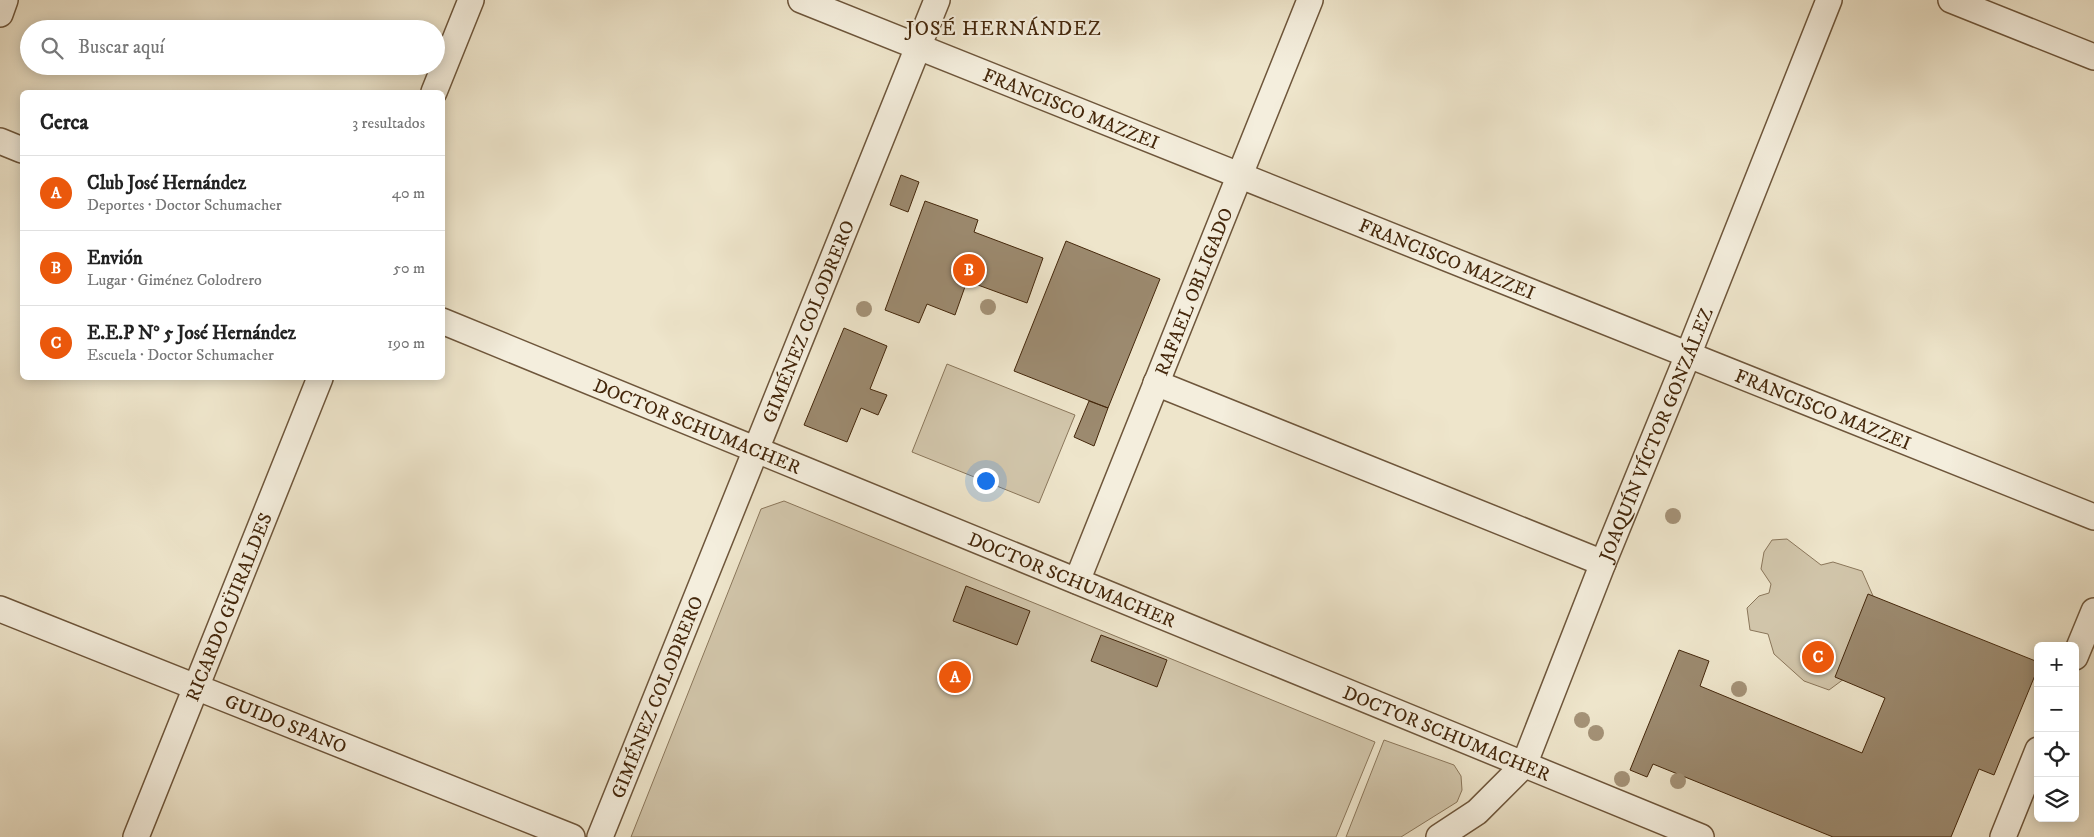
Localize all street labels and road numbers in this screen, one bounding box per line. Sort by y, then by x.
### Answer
street label: FRANCISCO MAZZEI [979,64,1162,155]
street label: RAFAEL OBLIGADO [1151,205,1238,379]
street label: FRANCISCO MAZZEI [1355,214,1538,305]
street label: GIMÉNEZ COLODRERO [758,217,860,426]
street label: JOAQUÍN VÍCTOR GONZÁLEZ [1594,305,1719,567]
street label: FRANCISCO MAZZEI [1731,365,1914,456]
street label: DOCTOR SCHUMACHER [590,374,804,480]
street label: RICARDO GÜIRALDES [182,510,278,705]
street label: DOCTOR SCHUMACHER [964,528,1179,634]
street label: GIMÉNEZ COLODRERO [607,593,709,802]
street label: DOCTOR SCHUMACHER [1339,681,1554,787]
street label: GUIDO SPANO [221,690,350,759]

